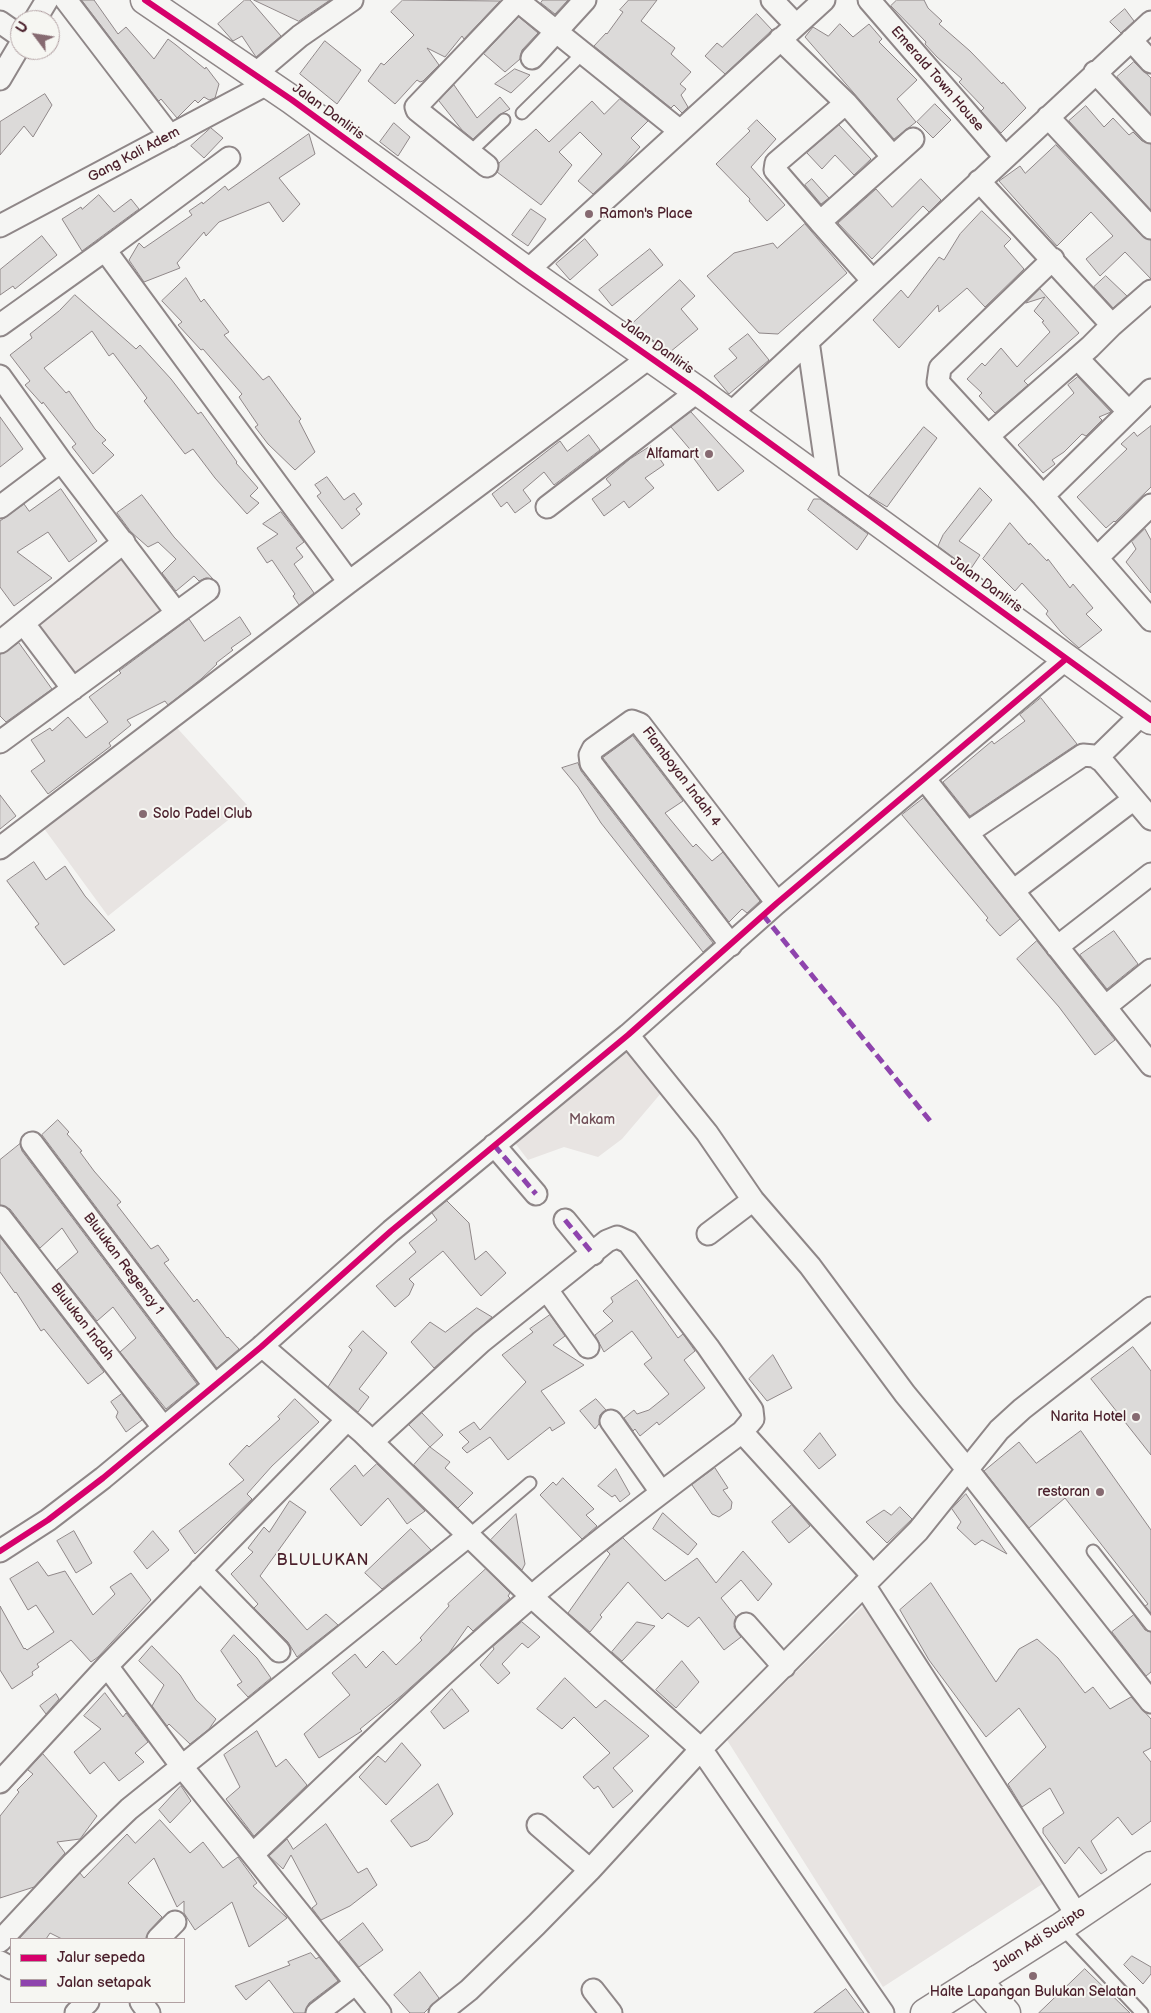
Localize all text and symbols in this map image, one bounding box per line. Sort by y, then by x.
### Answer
north arrow [10,10,60,60]
text: U [13,19,32,36]
street label: Emerald Town House [887,23,987,135]
street label: Jalan Danliris [289,80,367,144]
street label: Gang Kali Adem [85,124,183,186]
place label: Ramon's Place [599,206,692,222]
marker: Ramon's Place [583,208,595,220]
street label: Jalan Danliris [617,316,697,378]
place label: Alfamart [647,446,699,462]
marker: Alfamart [703,448,715,460]
street label: Jalan Danliris [947,553,1025,617]
street label: Flamboyan Indah 4 [638,724,724,830]
place label: Solo Padel Club [153,806,252,822]
marker: Solo Padel Club [137,808,149,820]
park label: Makam [569,1112,615,1128]
street label: Blulukan Regency 1 [79,1210,167,1318]
street label: Blulukan Indah [47,1280,117,1364]
place label: Narita Hotel [1050,1409,1126,1425]
marker: Narita Hotel [1130,1411,1142,1423]
place label: restoran [1038,1484,1090,1500]
marker: restoran [1094,1486,1106,1498]
district label: BLULUKAN [276,1551,370,1571]
street label: Jalan Adi Sucipto [989,1904,1089,1976]
legend [10,1938,185,2003]
text: Jalur sepeda [57,1948,145,1967]
marker: Halte Lapangan Bulukan Selatan [1027,1970,1039,1982]
text: Jalan setapak [57,1973,151,1992]
place label: Halte Lapangan Bulukan Selatan [930,1984,1136,2000]

